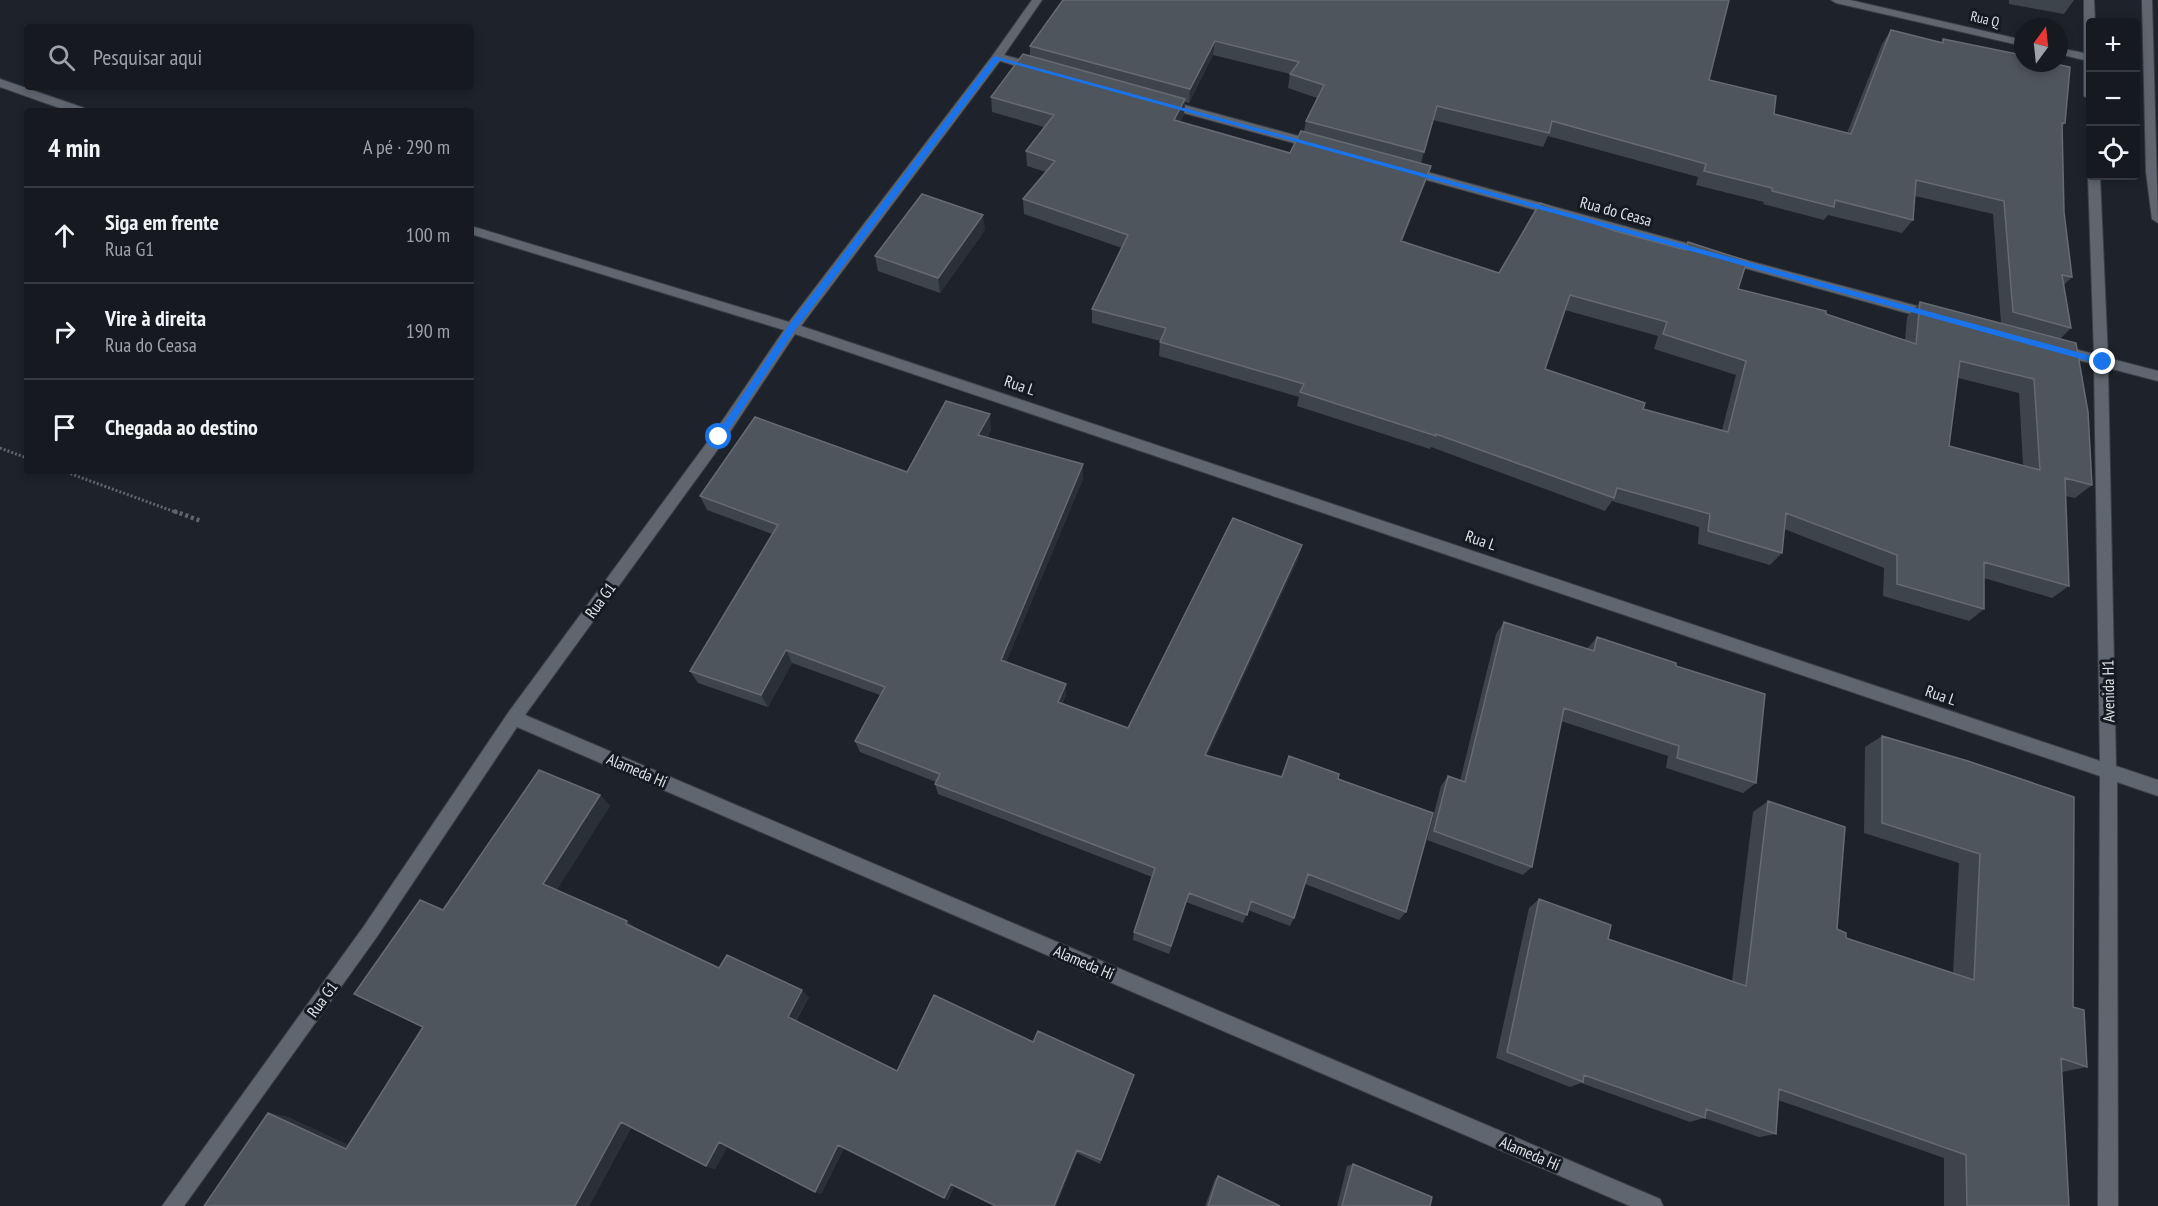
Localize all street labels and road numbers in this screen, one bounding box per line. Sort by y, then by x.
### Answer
street label: Rua Q [1969,7,2001,31]
street label: Rua do Ceasa [1578,192,1654,230]
street label: Rua L [1002,370,1038,400]
street label: Rua L [1463,525,1499,555]
street label: Rua G1 [580,578,620,622]
street label: Avenida H1 [2097,659,2119,723]
street label: Rua L [1923,680,1959,710]
street label: Alameda Hi [604,748,670,792]
street label: Alameda Hi [1051,940,1117,984]
street label: Rua G1 [302,977,342,1021]
street label: Alameda Hi [1497,1131,1563,1175]

